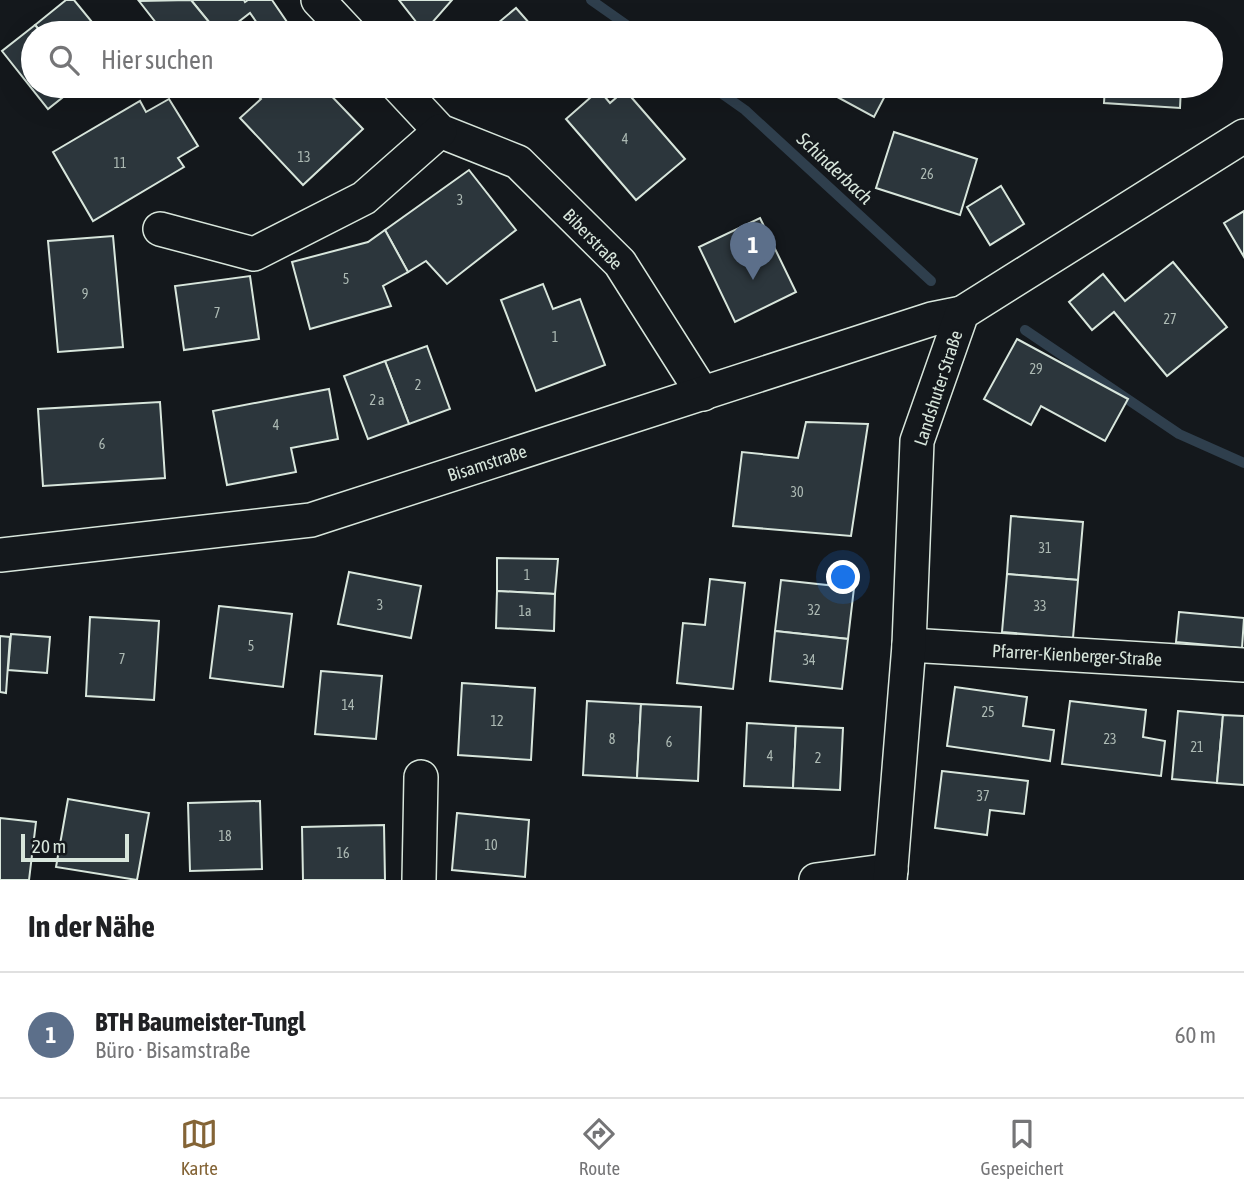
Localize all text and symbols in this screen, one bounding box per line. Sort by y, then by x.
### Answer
search box [21,21,1223,98]
icon: search [45,41,83,79]
text: Hier suchen [101,45,214,75]
water label: Schinderbach [792,127,877,208]
house number: 4 [622,131,629,147]
house number: 13 [297,149,311,165]
house number: 11 [113,155,127,171]
house number: 26 [920,166,934,182]
house number: 3 [457,192,463,208]
street label: Biberstraße [559,204,627,274]
pin: 1 [730,222,776,280]
house number: 5 [343,271,349,287]
house number: 9 [82,286,88,302]
house number: 7 [214,305,220,321]
house number: 27 [1163,311,1177,327]
street label: Landshuter Straße [909,328,967,448]
house number: 1 [552,329,558,345]
house number: 29 [1029,361,1043,377]
house number: 2 [415,377,421,393]
house number: 2 a [369,392,385,408]
house number: 4 [273,417,280,433]
house number: 6 [99,436,106,452]
street label: Bisamstraße [445,440,529,486]
house number: 30 [790,484,804,500]
house number: 31 [1038,540,1052,556]
your location [826,560,860,594]
house number: 1 [524,567,530,583]
house number: 3 [377,597,383,613]
house number: 33 [1033,598,1047,614]
house number: 32 [807,602,821,618]
house number: 1a [518,603,532,619]
house number: 5 [248,638,254,654]
street label: Pfarrer-Kienberger-Straße [991,640,1163,670]
house number: 7 [119,651,125,667]
house number: 34 [802,652,816,668]
house number: 14 [341,697,355,713]
house number: 25 [981,704,995,720]
house number: 12 [490,713,504,729]
house number: 8 [609,731,616,747]
house number: 23 [1103,731,1117,747]
house number: 6 [666,734,673,750]
house number: 21 [1190,739,1204,755]
house number: 4 [767,748,774,764]
house number: 2 [815,750,821,766]
house number: 37 [976,788,990,804]
house number: 18 [218,828,232,844]
scale bar [21,831,130,863]
text: 20 m [32,835,66,857]
house number: 10 [484,837,498,853]
house number: 16 [336,845,350,861]
text: In der Nähe [28,909,155,943]
text: BTH Baumeister-Tungl [95,1007,305,1037]
text: 1 [46,1022,56,1048]
text: 60 m [1175,1022,1216,1048]
text: Büro · Bisamstraße [95,1037,250,1063]
tab: Karte [180,1115,218,1179]
tab: Route [579,1115,620,1179]
tab: Gespeichert [981,1115,1064,1179]

